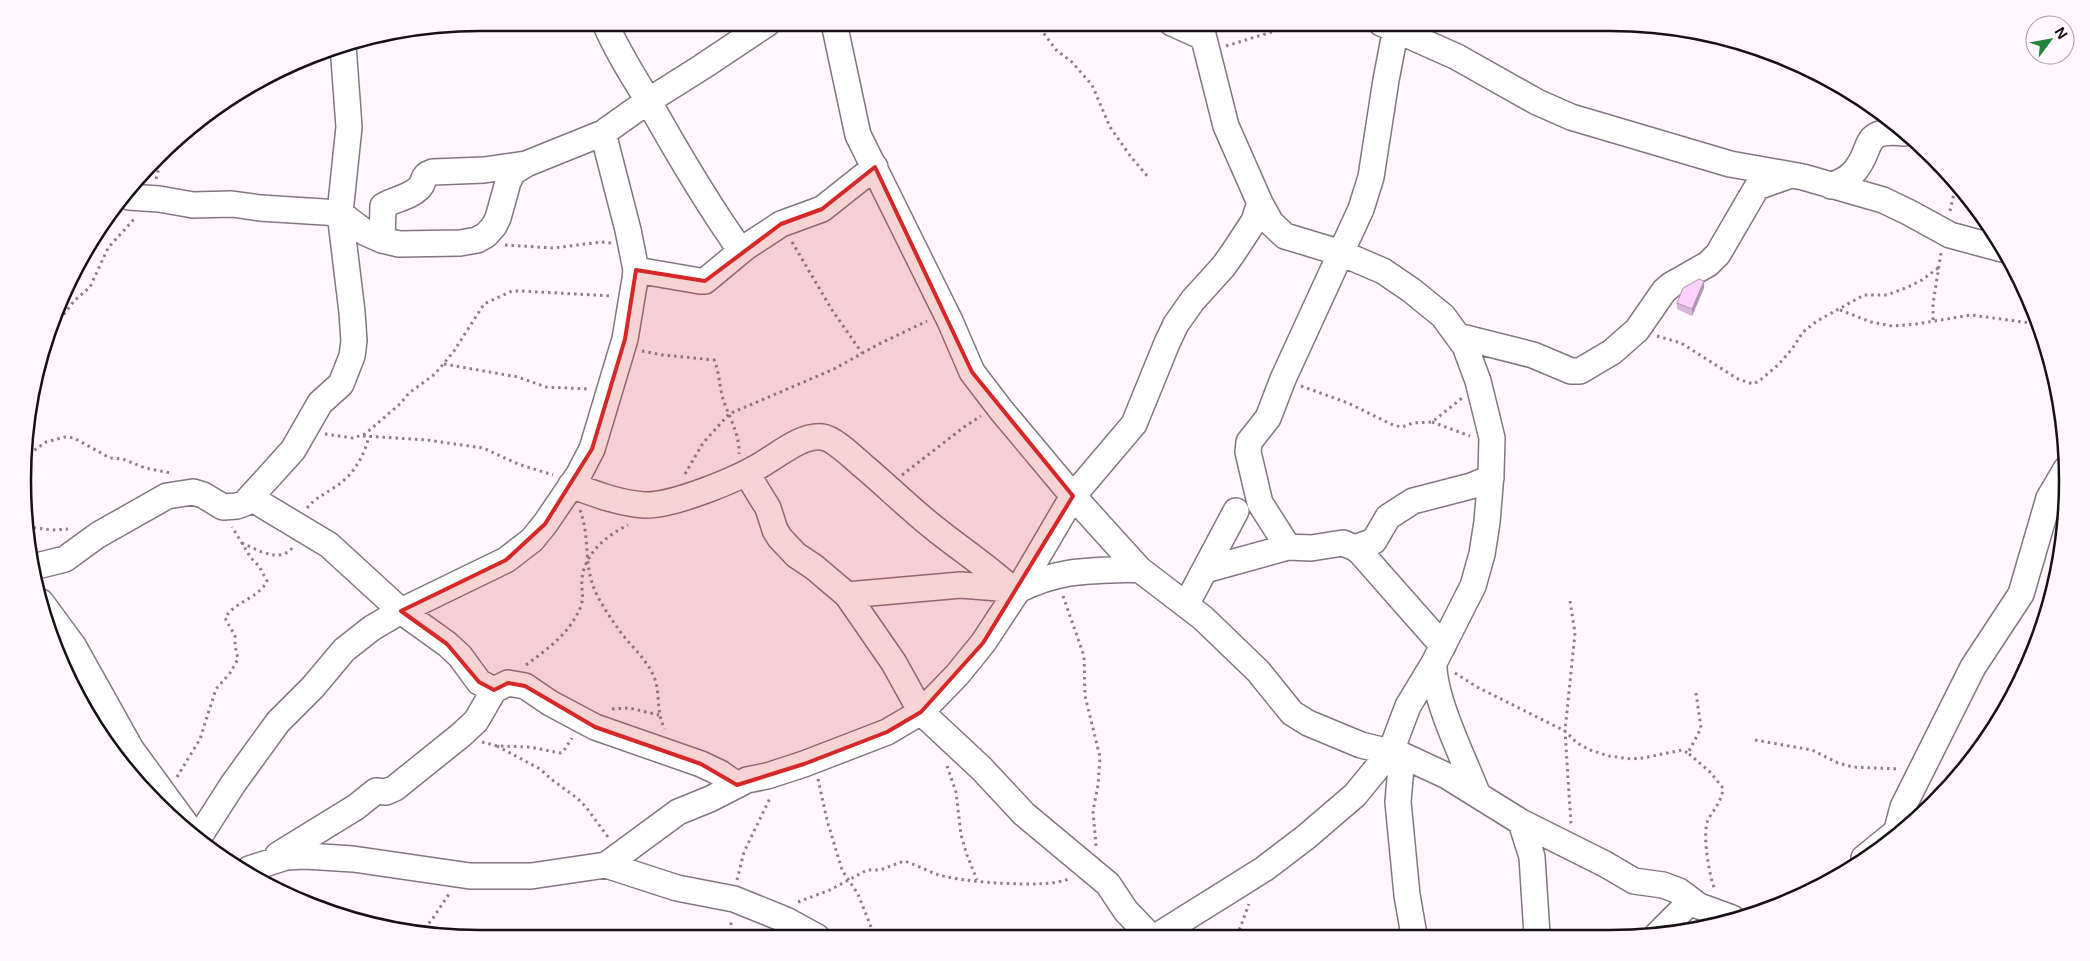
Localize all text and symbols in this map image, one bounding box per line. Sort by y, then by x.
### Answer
north arrow [2025,15,2075,65]
text: N [2051,24,2071,42]

